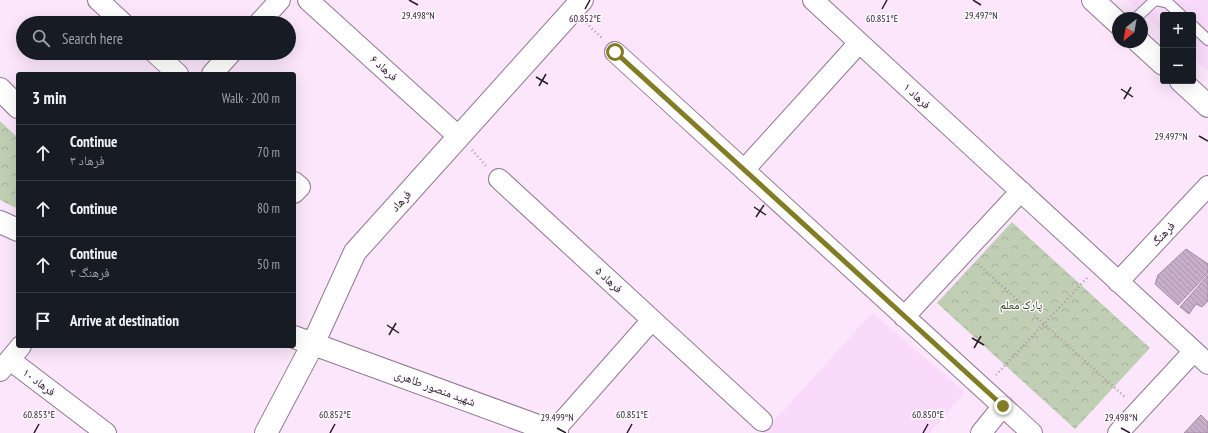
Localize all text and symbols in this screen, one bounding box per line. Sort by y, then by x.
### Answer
text: 29.498°N [401,9,435,22]
text: 29.497°N [964,9,998,22]
text: 60.852°E [569,12,601,25]
text: 60.851°E [866,12,898,25]
north arrow [1112,12,1148,48]
map controls [1160,12,1196,84]
button: + [1160,12,1196,48]
search box [16,16,296,60]
icon: search [30,27,52,49]
text: Search here [62,29,123,48]
route start [606,43,624,61]
button: − [1160,48,1196,84]
street label: فرهاد ۶ [367,51,401,84]
street label: فرهاد ۱ [901,79,934,112]
text: 3 min [32,87,66,109]
text: Walk · 200 m [222,90,280,107]
text: 29.497°N [1154,130,1188,143]
text: Continue [70,132,117,151]
icon: ahead [32,142,54,164]
text: 70 m [257,144,280,161]
text: فرهاد ۳ [70,152,105,169]
street label: فرهاد [387,187,414,215]
icon: ahead [32,198,54,220]
text: Continue [70,199,117,218]
text: 80 m [257,200,280,217]
street label: فرهنگ [1147,218,1178,249]
text: Continue [70,244,117,263]
icon: ahead [32,254,54,276]
text: 50 m [257,256,280,273]
street label: فرهاد ۵ [593,263,626,296]
text: فرهنگ ۳ [70,264,110,281]
park label: پارک معلم [1000,297,1043,313]
icon: arrive [32,310,54,332]
text: Arrive at destination [70,311,179,330]
street label: فرهاد ۱۰ [20,364,59,399]
street label: شهید منصور طاهری [392,366,478,409]
route end [994,397,1012,415]
text: 60.853°E [23,408,55,421]
text: 60.852°E [319,408,351,421]
text: 60.851°E [616,408,648,421]
text: 60.850°E [912,408,944,421]
text: 29.499°N [540,411,574,424]
text: 29.498°N [1104,411,1138,424]

